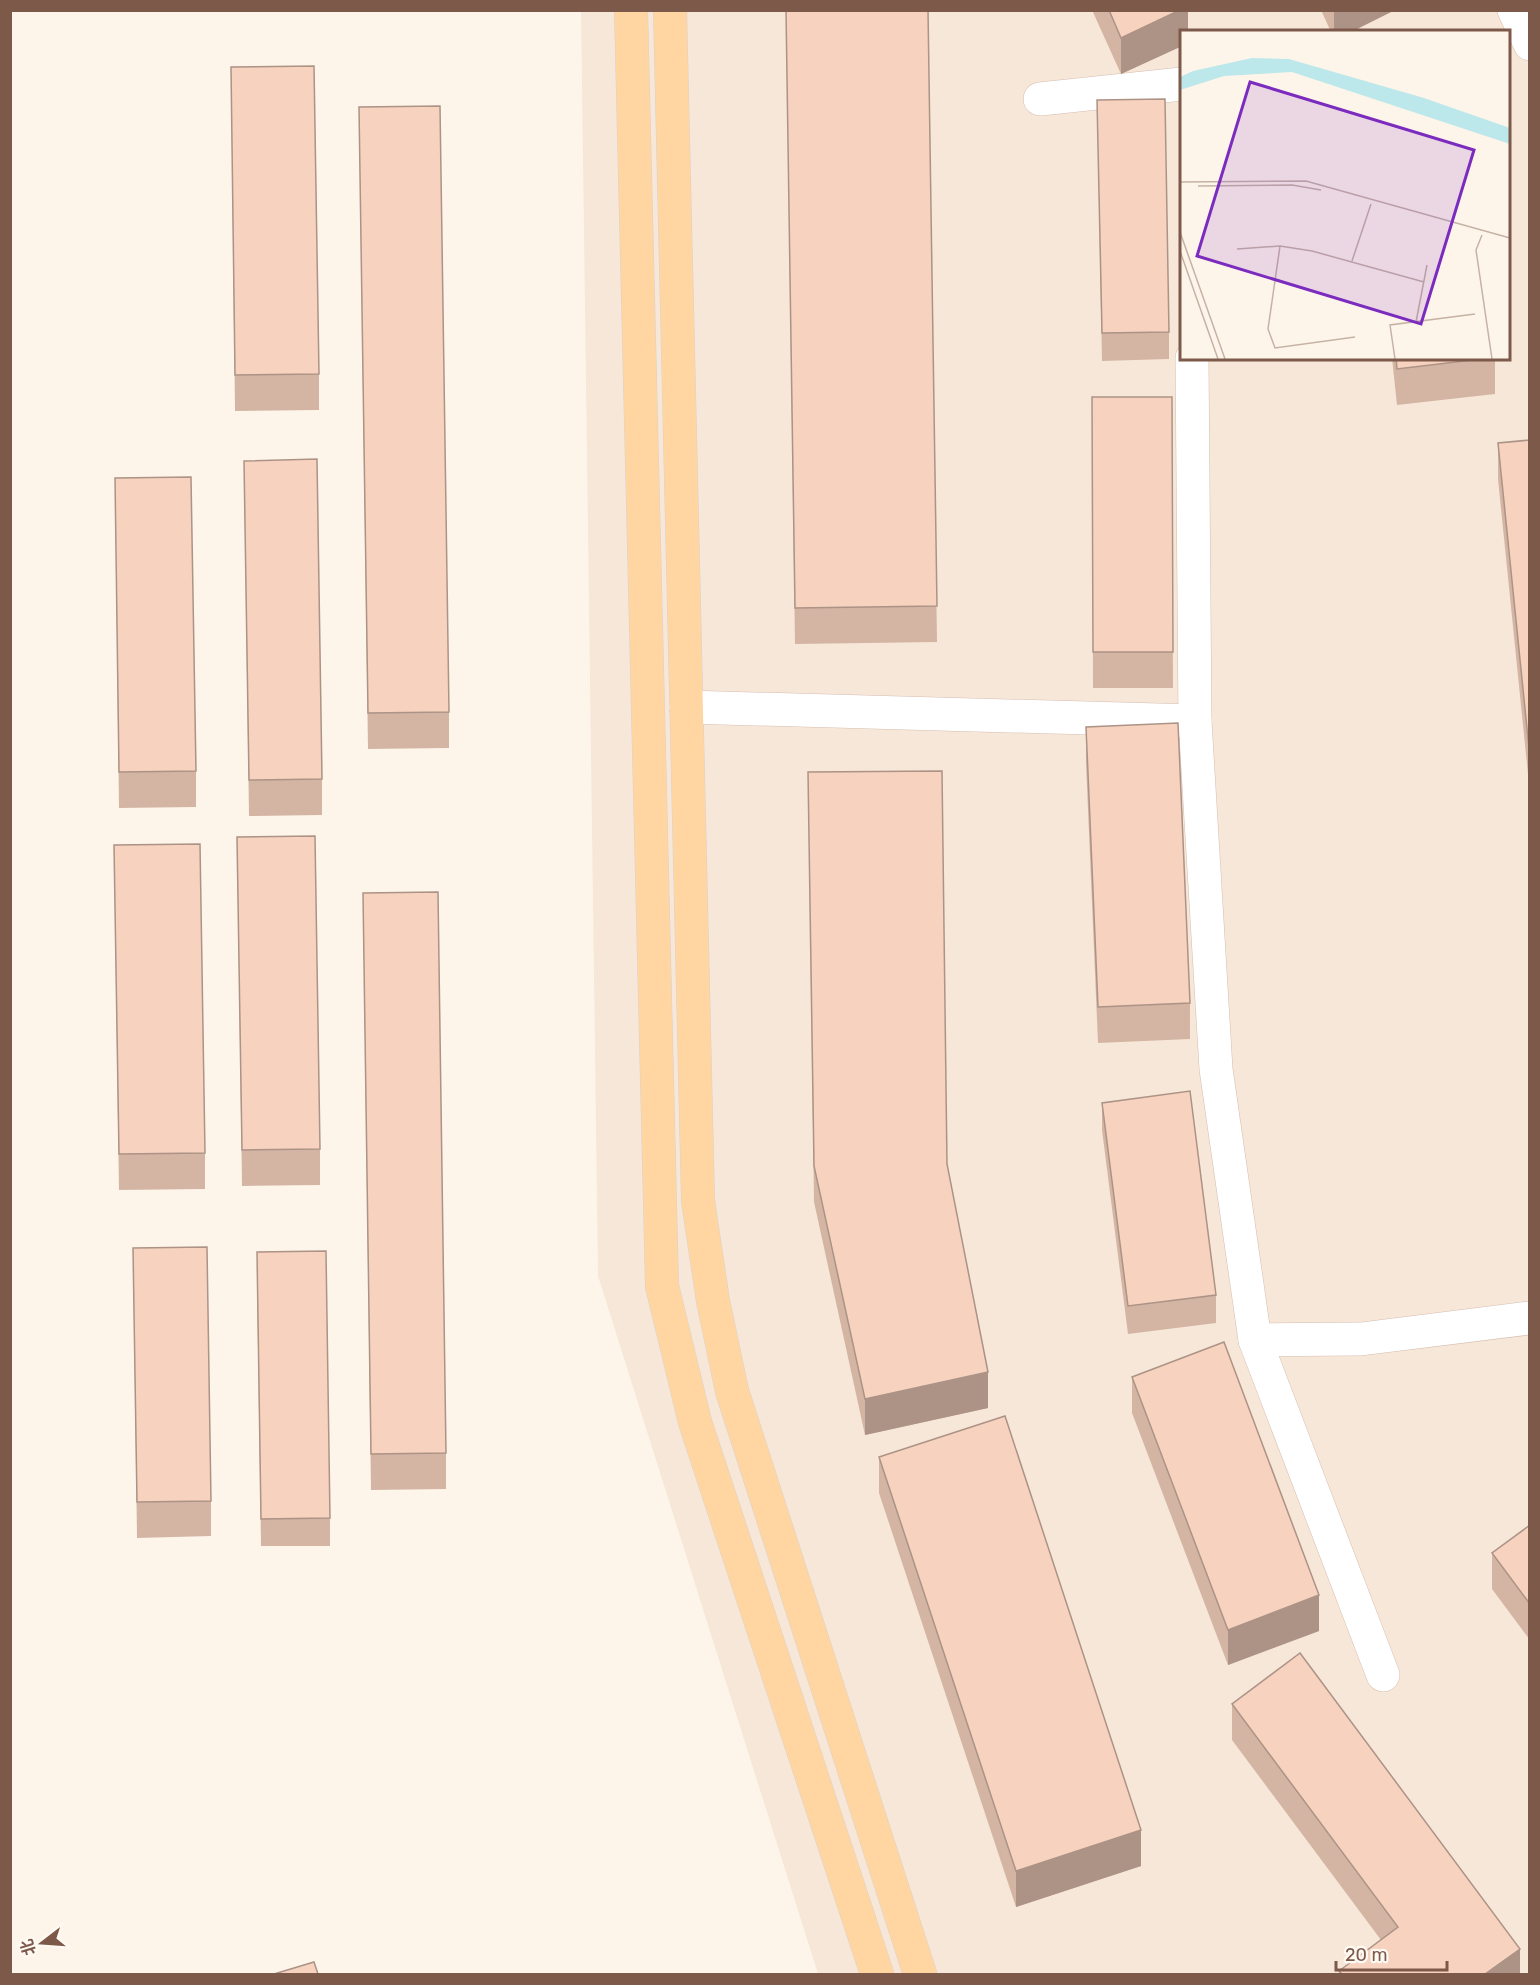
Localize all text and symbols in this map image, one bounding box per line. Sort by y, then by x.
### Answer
inset map [1180,30,1510,360]
north arrow [12,1913,72,1973]
scale bar [1336,1934,1447,1972]
text: 北 [17,1937,40,1958]
text: 20 m [1345,1944,1387,1966]

